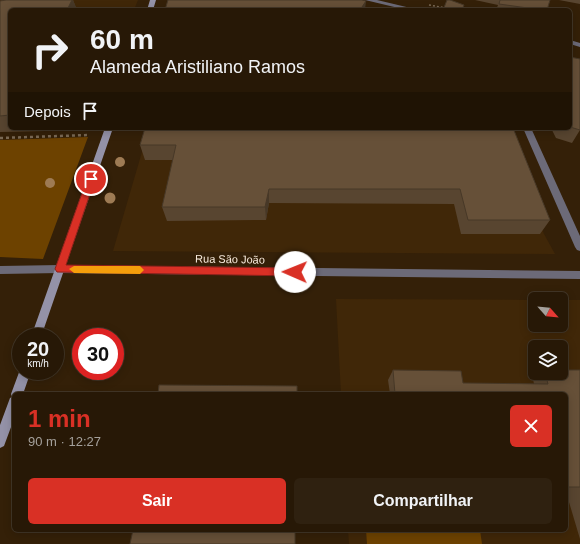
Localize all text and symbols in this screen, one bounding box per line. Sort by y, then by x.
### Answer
icon: right [24,24,76,76]
text: 60 m [90,24,154,55]
text: Alameda Aristiliano Ramos [90,57,305,77]
icon: arrive [79,100,101,122]
text: Depois [24,103,71,120]
pin [74,162,108,196]
icon: arrive [80,168,102,190]
position arrow [274,251,316,293]
street label: Rua São João [195,252,265,266]
north arrow [528,292,568,332]
map controls [528,292,568,380]
speed limit sign: 30 [72,328,124,380]
text: 20 [27,338,49,360]
button: layers [528,340,568,380]
text: km/h [27,358,49,369]
text: 1 min [28,405,91,432]
button: close [510,405,552,447]
text: 90 m · 12:27 [28,434,101,449]
button: Sair [28,478,286,524]
button: Compartilhar [294,478,552,524]

